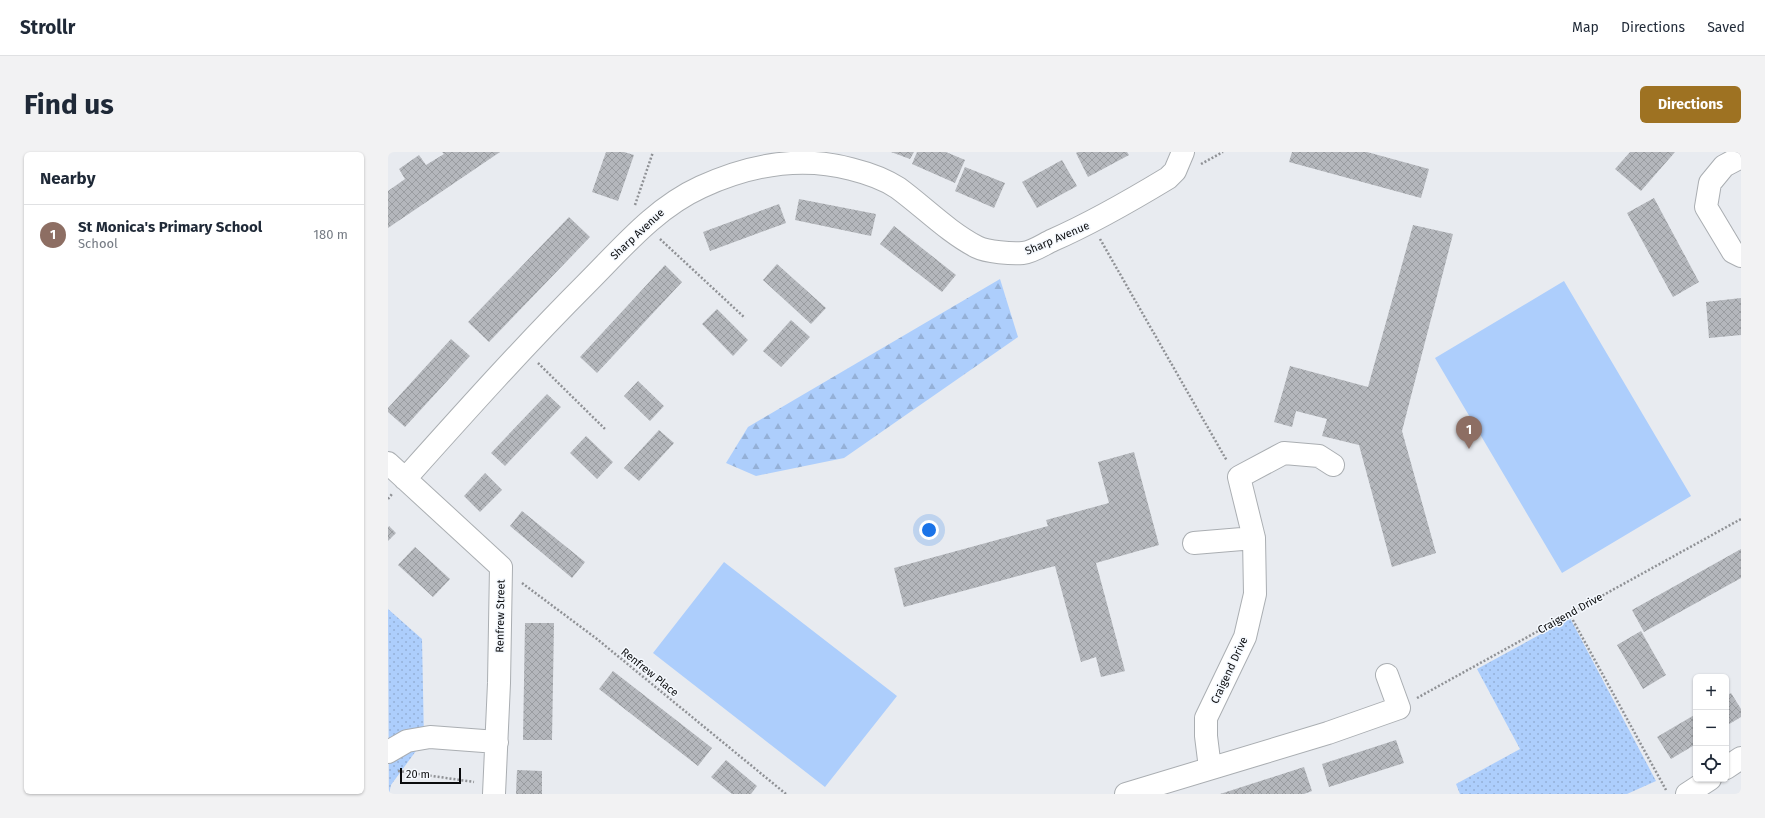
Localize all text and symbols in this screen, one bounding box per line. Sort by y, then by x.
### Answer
text: Strollr [20,16,75,39]
text: Map [1572,19,1599,36]
text: Directions [1621,19,1685,36]
text: Saved [1707,19,1745,36]
button: Directions [1640,86,1741,123]
text: Find us [24,88,114,121]
text: Nearby [40,168,95,189]
street label: Sharp Avenue [608,206,667,263]
text: St Monica's Primary School [78,218,262,236]
street label: Sharp Avenue [1023,219,1091,258]
text: 1 [50,227,56,242]
text: 180 m [313,227,348,242]
text: School [78,236,118,251]
pin: 1 [1456,416,1482,449]
your location [919,520,939,540]
street label: Renfrew Street [493,579,508,653]
street label: Craigend Drive [1536,590,1605,637]
street label: Craigend Drive [1208,635,1251,706]
street label: Renfrew Place [618,645,681,699]
map controls [1693,674,1729,782]
button: + [1693,674,1729,710]
button: − [1693,710,1729,746]
button: locate [1693,746,1729,782]
scale bar [400,766,461,785]
text: 20 m [406,768,430,781]

